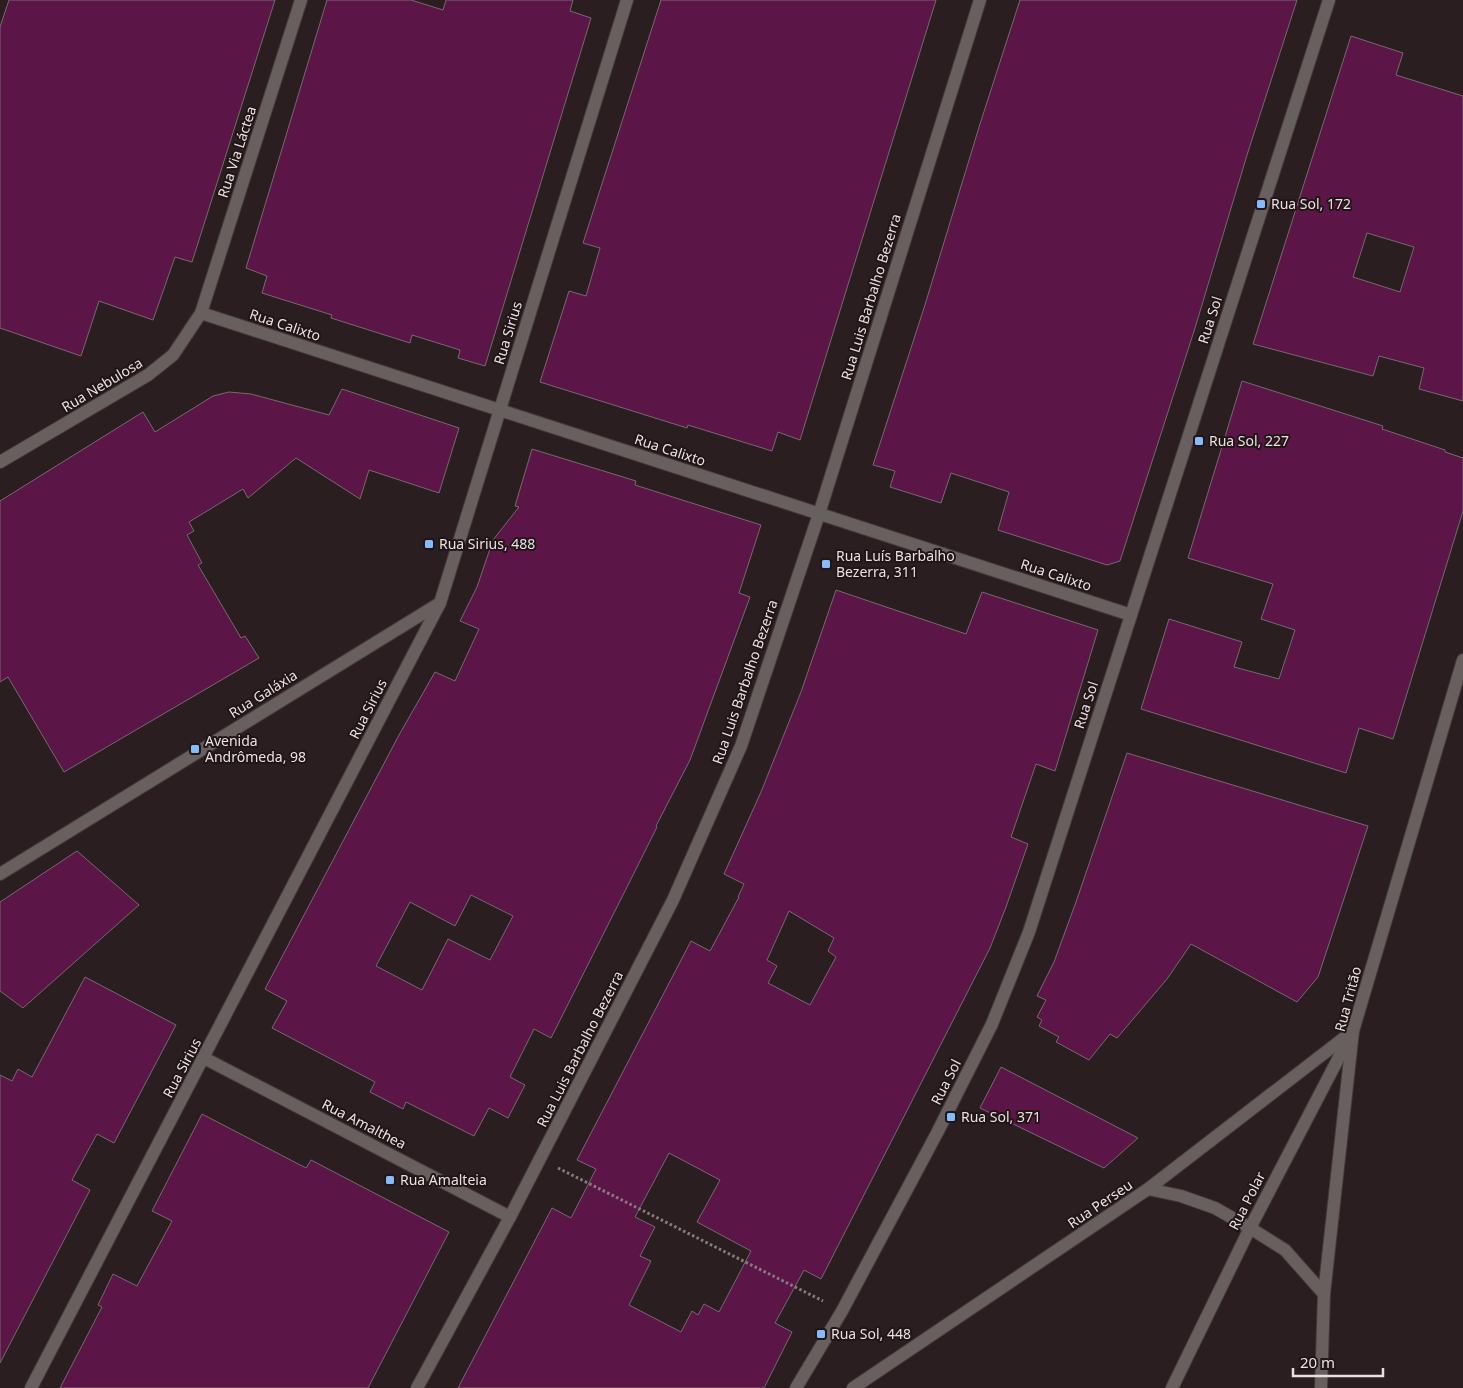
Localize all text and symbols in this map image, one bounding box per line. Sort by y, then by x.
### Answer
street label: Rua Via Láctea [213,104,260,200]
place label: Rua Sol, 172 [1271,194,1351,213]
marker: Rua Sol, 172 [1255,198,1267,210]
street label: Rua Luis Barbalho Bezerra [836,211,905,382]
street label: Rua Sol [1193,294,1226,346]
street label: Rua Sirius [489,299,526,367]
street label: Rua Calixto [247,304,323,345]
street label: Rua Nebulosa [58,353,146,416]
street label: Rua Calixto [632,429,708,470]
place label: Rua Sol, 227 [1209,431,1289,450]
marker: Rua Sol, 227 [1193,435,1205,447]
place label: Rua Sirius, 488 [439,534,535,553]
marker: Rua Sirius, 488 [423,538,435,550]
place label: Rua Luís Barbalho Bezerra, 311 [836,546,955,581]
street label: Rua Calixto [1018,554,1094,595]
marker: Rua Luís Barbalho Bezerra, 311 [820,558,832,570]
street label: Rua Luis Barbalho Bezerra [707,597,782,767]
street label: Rua Galáxia [225,665,301,722]
street label: Rua Sirius [344,675,391,742]
street label: Rua Sol [1069,679,1102,731]
place label: Avenida Andrômeda, 98 [205,731,306,766]
marker: Avenida Andrômeda, 98 [189,743,201,755]
street label: Rua Tritão [1330,964,1365,1034]
street label: Rua Luis Barbalho Bezerra [532,967,627,1130]
street label: Rua Sirius [158,1034,205,1101]
street label: Rua Sol [926,1056,965,1108]
street label: Rua Amalthea [319,1094,409,1153]
place label: Rua Sol, 371 [961,1107,1041,1126]
marker: Rua Sol, 371 [945,1111,957,1123]
street label: Rua Polar [1224,1168,1269,1233]
place label: Rua Amalteia [400,1170,487,1189]
marker: Rua Amalteia [384,1174,396,1186]
street label: Rua Perseu [1064,1175,1136,1232]
place label: Rua Sol, 448 [831,1324,911,1343]
marker: Rua Sol, 448 [815,1328,827,1340]
scale bar [1293,1346,1383,1378]
text: 20 m [1300,1352,1335,1372]

